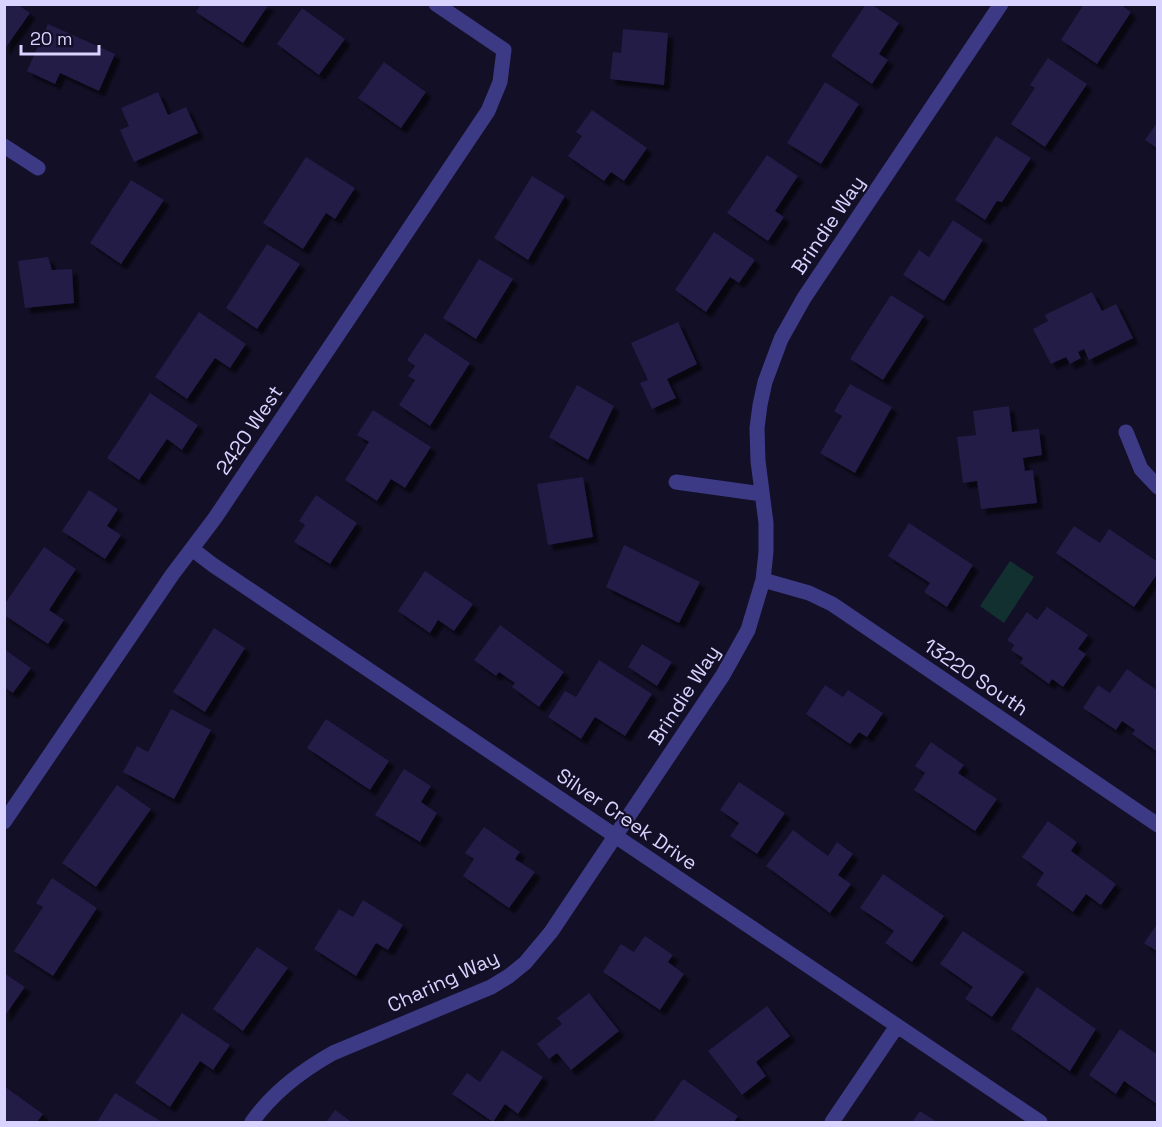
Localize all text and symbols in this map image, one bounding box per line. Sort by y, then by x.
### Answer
scale bar [21,18,99,56]
text: 20 m [30,27,73,50]
street label: Brindie Way [786,171,870,279]
street label: 2420 West [210,380,288,480]
street label: 13220 South [919,632,1033,722]
street label: Brindie Way [642,640,726,750]
street label: Silver Creek Drive [552,762,702,876]
street label: Charing Way [383,944,503,1018]

